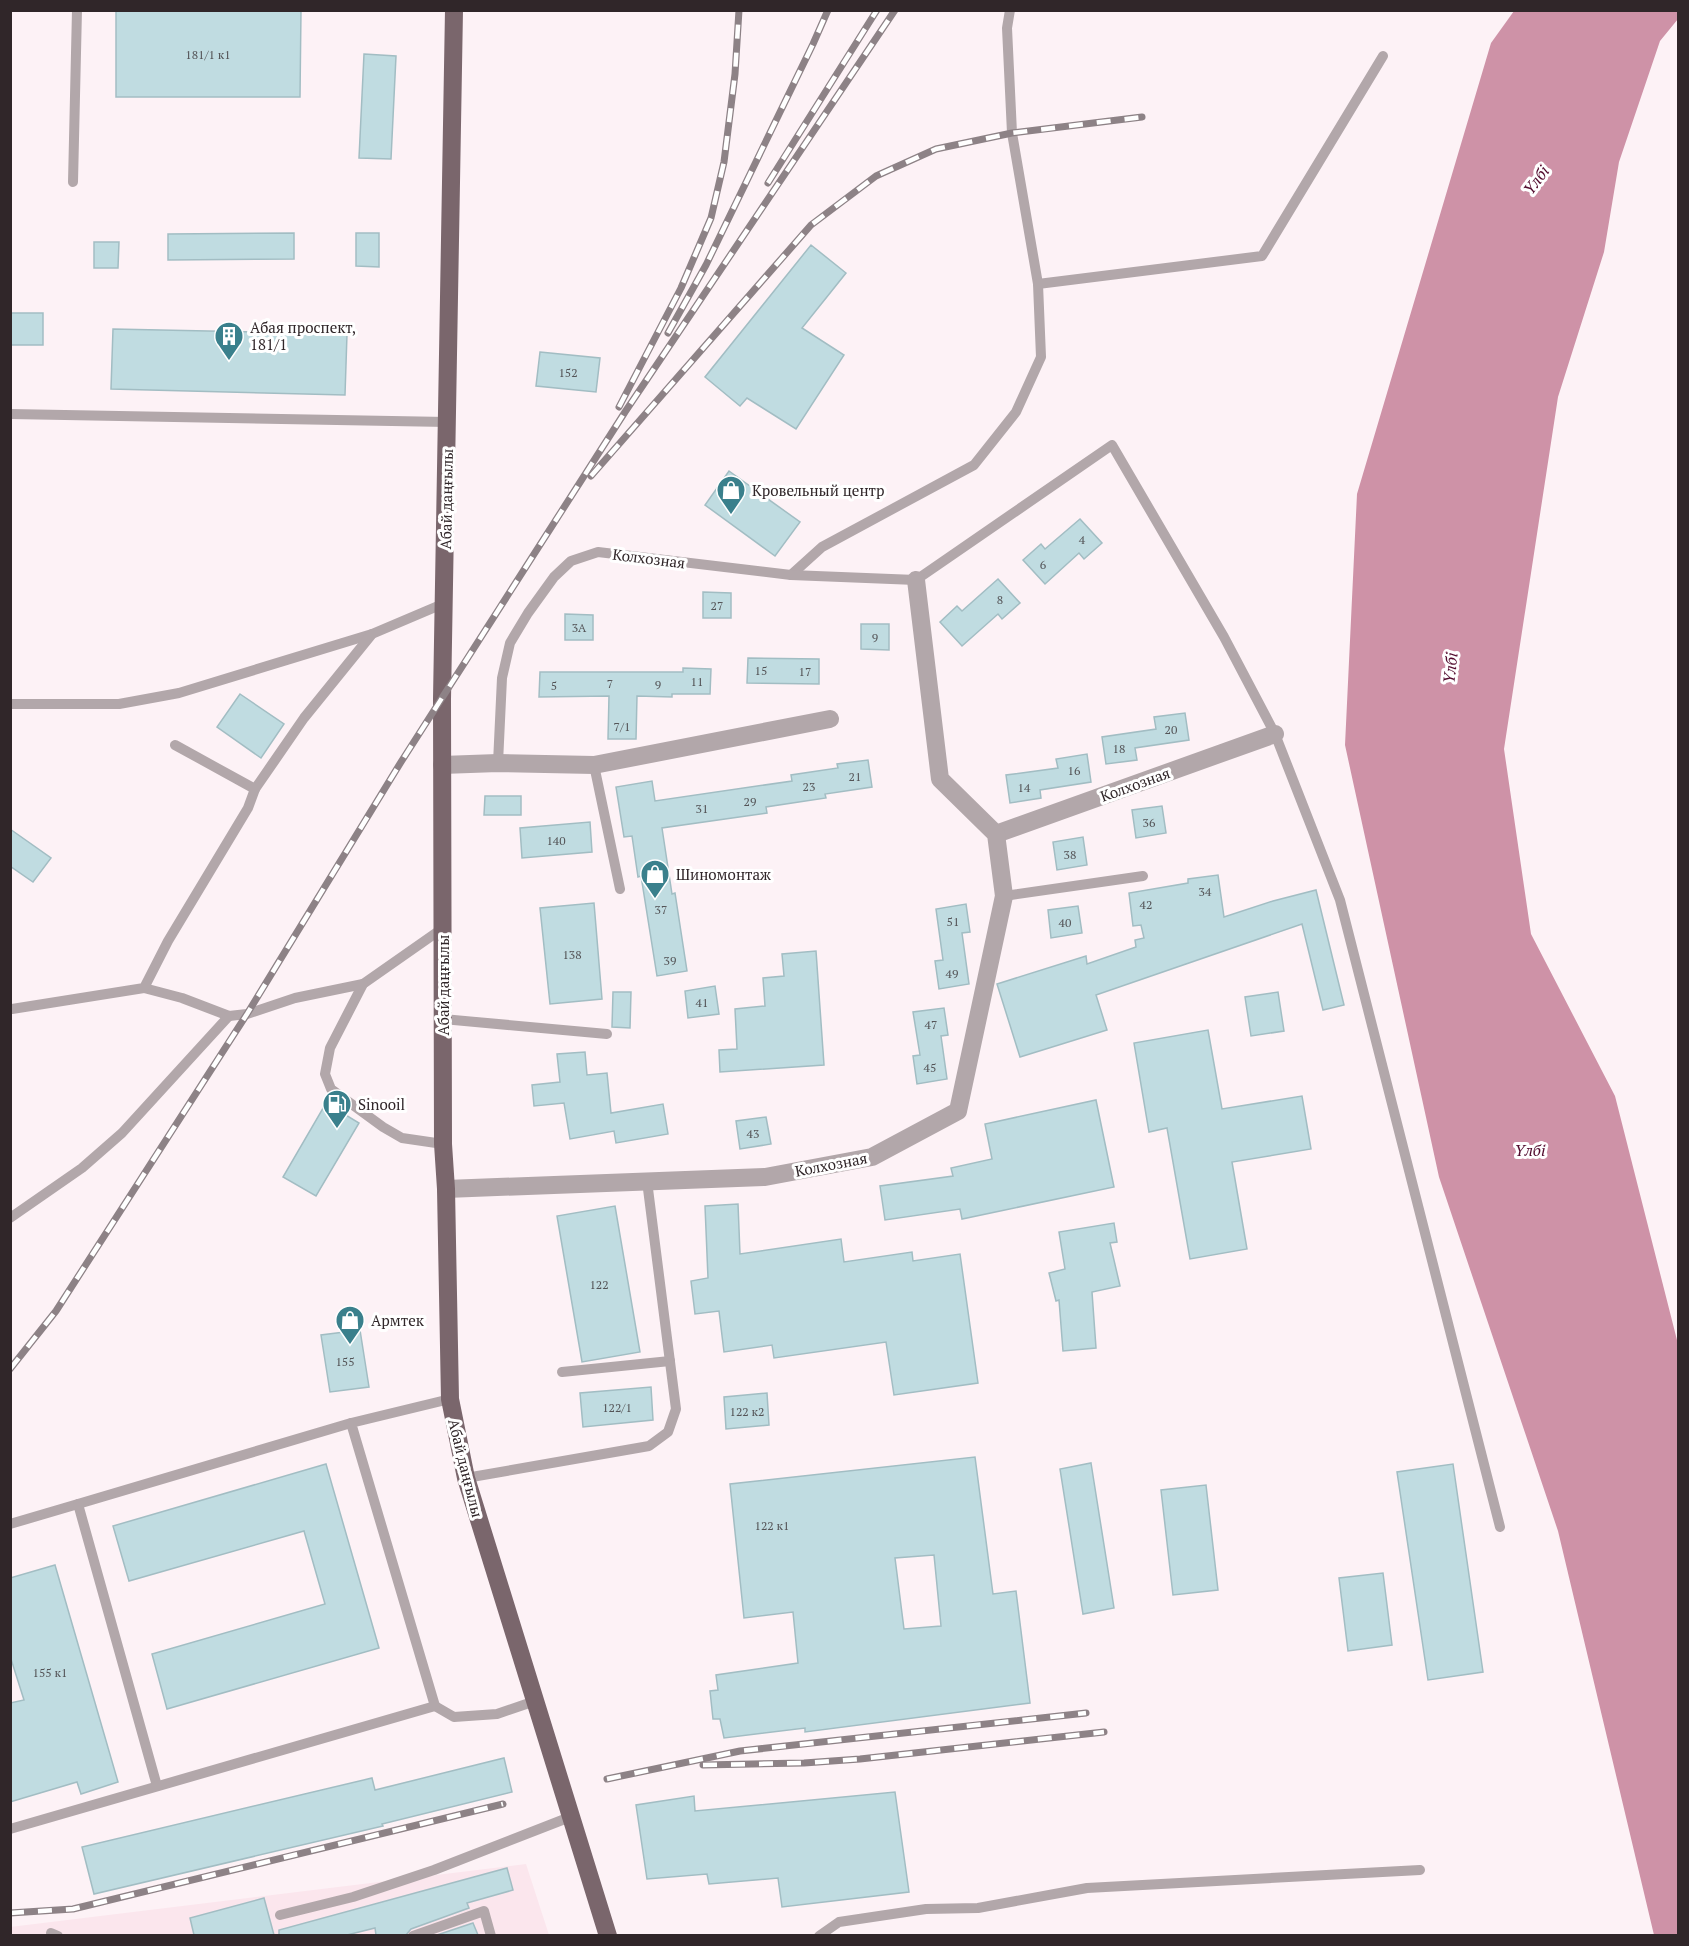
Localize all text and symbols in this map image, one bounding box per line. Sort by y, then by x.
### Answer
house number: 181/1 к1 [185,47,231,62]
water label: Үлбі [1518,161,1554,199]
place label: Абая проспект, 181/1 [250,317,356,354]
building icon: Абая проспект, 181/1 [213,320,245,362]
house number: 152 [558,365,578,380]
street label: Абай даңғылы [435,448,457,550]
shop icon: Кровельный центр [715,474,747,516]
place label: Кровельный центр [752,480,885,500]
house number: 4 [1079,532,1086,547]
street label: Колхозная [612,544,686,572]
house number: 6 [1040,557,1047,572]
house number: 8 [997,592,1003,607]
house number: 27 [711,598,723,613]
house number: 3А [572,620,587,635]
house number: 9 [872,630,878,645]
water label: Үлбі [1437,651,1463,685]
house number: 15 [755,663,767,678]
house number: 17 [799,664,811,679]
house number: 11 [691,674,703,689]
house number: 7 [607,676,613,691]
house number: 9 [655,677,661,692]
house number: 5 [551,678,557,693]
house number: 7/1 [614,719,630,734]
house number: 20 [1165,722,1177,737]
house number: 18 [1113,741,1125,756]
street label: Колхозная [1097,762,1173,806]
house number: 16 [1068,763,1081,778]
house number: 21 [849,769,861,784]
house number: 23 [803,779,815,794]
house number: 14 [1018,780,1031,795]
house number: 29 [744,794,756,809]
house number: 31 [696,801,708,816]
house number: 36 [1143,815,1156,830]
house number: 140 [546,833,566,848]
house number: 38 [1064,847,1076,862]
shop icon: Шиномонтаж [639,858,671,900]
place label: Шиномонтаж [676,864,771,884]
house number: 34 [1199,884,1212,899]
house number: 42 [1140,897,1152,912]
house number: 37 [655,902,667,917]
house number: 51 [947,914,959,929]
house number: 40 [1059,915,1071,930]
street label: Абай даңғылы [433,935,453,1035]
house number: 138 [562,947,582,962]
house number: 39 [664,953,676,968]
house number: 49 [946,966,958,981]
house number: 41 [696,995,708,1010]
house number: 47 [925,1017,937,1032]
house number: 45 [924,1060,936,1075]
fuel station icon: Sinooil [321,1088,353,1130]
place label: Sinooil [358,1094,405,1114]
house number: 43 [747,1126,759,1141]
water label: Үлбі [1514,1139,1546,1161]
street label: Колхозная [793,1147,869,1181]
house number: 122 [589,1277,609,1292]
shop icon: Армтек [334,1304,366,1346]
place label: Армтек [371,1310,425,1330]
house number: 155 [335,1354,355,1369]
house number: 122/1 [602,1400,632,1415]
house number: 122 к2 [730,1404,765,1419]
street label: Абай даңғылы [444,1417,488,1519]
house number: 122 к1 [755,1518,790,1533]
house number: 155 к1 [33,1665,68,1680]

